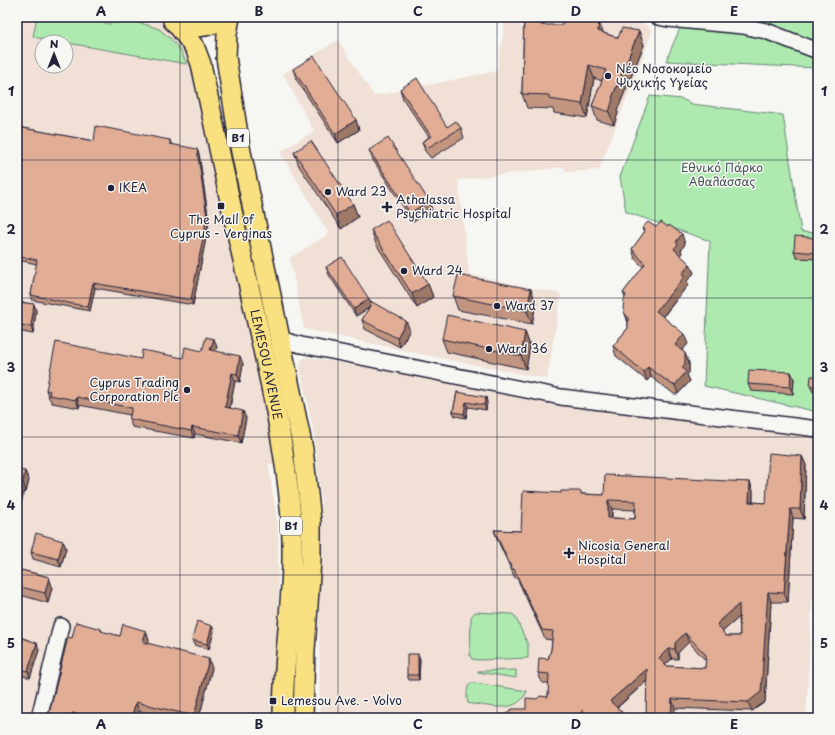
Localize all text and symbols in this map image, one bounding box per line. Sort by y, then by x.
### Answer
text: A [96,1,106,20]
text: B [255,1,264,20]
text: C [413,1,423,20]
text: D [571,1,581,20]
text: E [730,1,738,20]
north arrow [34,34,74,74]
text: N [50,35,59,52]
place label: Νέο Νοσοκομείο Ψυχικής Υγείας [616,59,712,91]
marker: Νέο Νοσοκομείο Ψυχικής Υγείας [603,71,613,81]
text: 1 [8,81,14,100]
text: 1 [821,81,827,100]
road number: B1 [227,129,249,147]
park label: Εθνικό Πάρκο Αθαλάσσας [681,158,763,190]
place label: IKEA [119,178,147,196]
place label: Ward 23 [336,182,387,200]
marker: IKEA [106,183,116,193]
marker: Ward 23 [323,187,333,197]
place label: Athalassa Psychiatric Hospital [396,190,511,222]
marker: The Mall of Cyprus - Verginas [216,201,226,211]
marker: Athalassa Psychiatric Hospital [381,201,393,213]
place label: The Mall of Cyprus - Verginas [170,210,273,242]
text: 2 [6,219,16,238]
text: 2 [819,219,829,238]
place label: Ward 24 [412,261,463,279]
marker: Ward 24 [399,266,409,276]
place label: Ward 37 [505,296,554,314]
marker: Ward 37 [492,301,502,311]
street label: LEMESOU AVENUE [246,307,287,421]
place label: Ward 36 [497,339,548,357]
marker: Ward 36 [484,344,494,354]
text: 3 [7,357,16,376]
text: 3 [820,357,829,376]
place label: Cyprus Trading Corporation Plc [89,373,179,405]
marker: Cyprus Trading Corporation Plc [182,385,192,395]
text: 4 [7,495,16,514]
text: 4 [820,495,829,514]
road number: B1 [280,517,302,535]
place label: Nicosia General Hospital [578,536,670,568]
marker: Nicosia General Hospital [563,547,575,559]
text: 5 [7,633,15,652]
text: 5 [820,633,828,652]
place label: Lemesou Ave. - Volvo [281,691,402,709]
marker: Lemesou Ave. - Volvo [268,696,278,706]
text: A [96,714,106,733]
text: B [255,714,264,733]
text: C [413,714,423,733]
text: D [571,714,581,733]
text: E [730,714,738,733]

